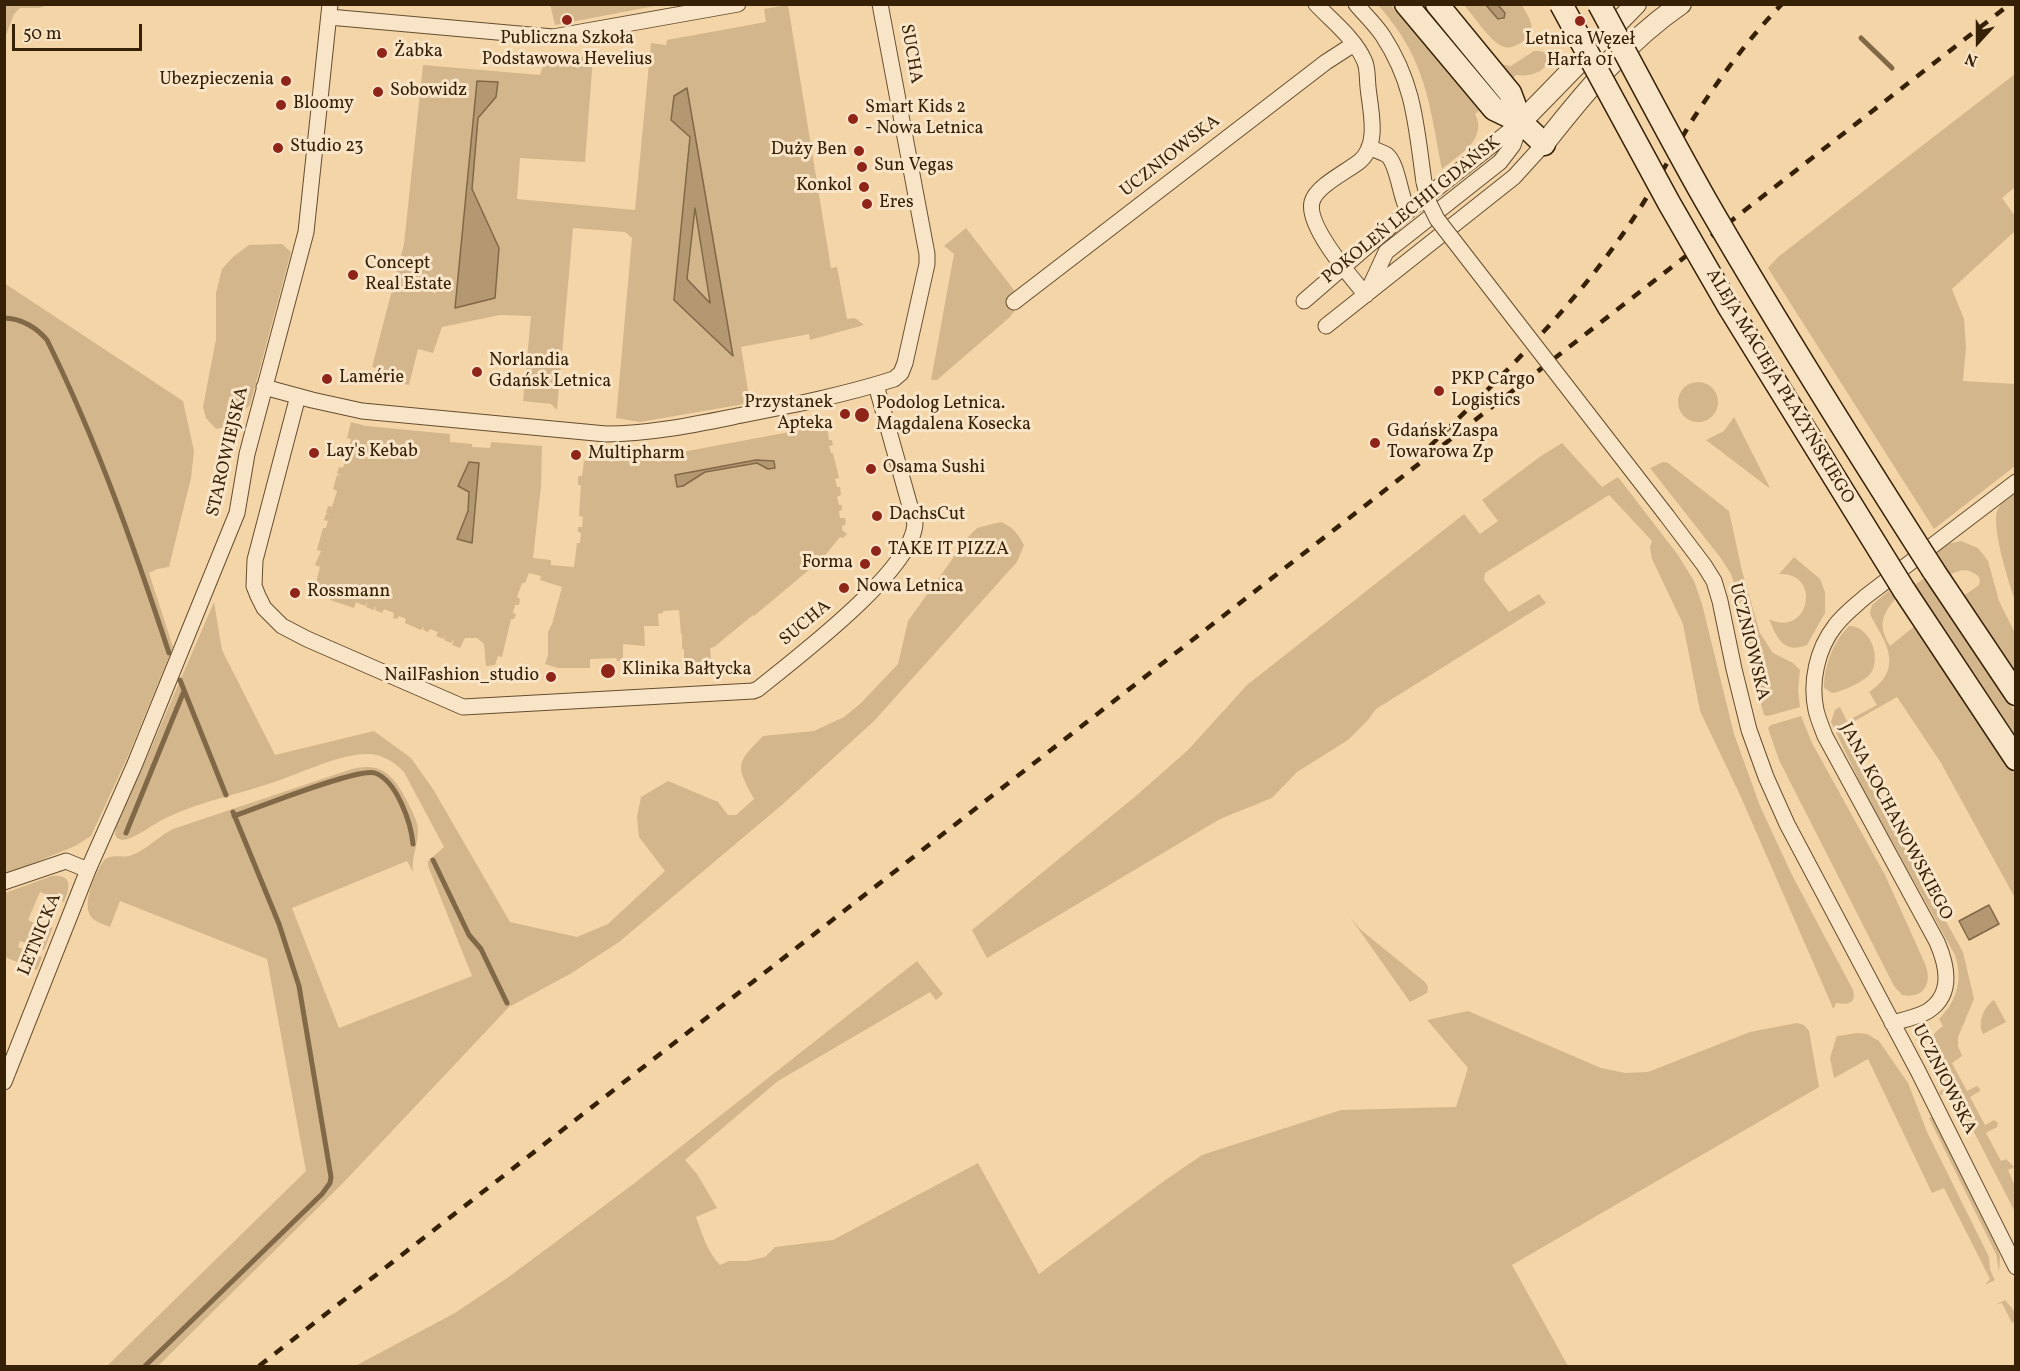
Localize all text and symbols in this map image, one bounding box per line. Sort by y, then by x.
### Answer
scale bar [15,12,146,50]
north arrow [1948,12,2008,72]
marker: Publiczna Szkoła Podstawowa Hevelius [560,13,574,27]
marker: Letnica Węzeł Harfa 01 [1573,14,1587,28]
text: 50 m [23,22,62,47]
street label: SUCHA [894,23,926,85]
place label: Publiczna Szkoła Podstawowa Hevelius [482,29,652,72]
place label: Letnica Węzeł Harfa 01 [1525,30,1635,72]
place label: Żabka [394,42,443,64]
marker: Żabka [375,46,389,60]
text: N [1962,46,1981,71]
place label: Ubezpieczenia [159,70,274,92]
marker: Ubezpieczenia [279,74,293,88]
place label: Sobowidz [390,81,467,103]
marker: Sobowidz [371,85,385,99]
place label: Bloomy [293,94,354,116]
marker: Bloomy [274,98,288,112]
place label: Smart Kids 2 - Nowa Letnica [865,98,983,140]
street label: UCZNIOWSKA [1117,111,1225,203]
marker: Smart Kids 2 - Nowa Letnica [846,112,860,126]
street label: POKOLEŃ LECHII GDAŃSK [1319,132,1505,290]
place label: Studio 23 [290,137,364,159]
place label: Duży Ben [771,140,847,162]
marker: Studio 23 [271,141,285,155]
marker: Duży Ben [852,144,866,158]
place label: Sun Vegas [874,156,953,178]
marker: Sun Vegas [855,160,869,174]
place label: Konkol [796,176,852,198]
marker: Konkol [857,180,871,194]
place label: Eres [879,193,914,215]
marker: Eres [860,197,874,211]
place label: Concept Real Estate [365,254,452,296]
street label: ALEJA MACIEJA PŁAŻYŃSKIEGO [1700,266,1858,508]
marker: Concept Real Estate [346,268,360,282]
place label: Norlandia Gdańsk Letnica [489,351,611,394]
marker: Norlandia Gdańsk Letnica [470,365,484,379]
place label: Lamérie [339,368,404,390]
place label: PKP Cargo Logistics [1451,370,1535,412]
marker: Lamérie [320,372,334,386]
marker: PKP Cargo Logistics [1432,384,1446,398]
street label: STAROWIEJSKA [204,385,254,519]
place label: Przystanek Apteka [744,393,833,436]
place label: Podolog Letnica. Magdalena Kosecka [876,394,1031,436]
marker: Podolog Letnica. Magdalena Kosecka [853,406,871,424]
marker: Przystanek Apteka [838,407,852,421]
place label: Gdańsk Zaspa Towarowa Zp [1387,422,1498,464]
marker: Gdańsk Zaspa Towarowa Zp [1368,436,1382,450]
place label: Lay's Kebab [326,442,418,464]
place label: Multipharm [588,444,685,466]
marker: Lay's Kebab [307,446,321,460]
marker: Multipharm [569,448,583,462]
place label: Osama Sushi [883,458,985,480]
marker: Osama Sushi [864,462,878,476]
place label: DachsCut [889,505,965,527]
marker: DachsCut [870,509,884,523]
place label: TAKE IT PIZZA [888,540,1009,562]
marker: TAKE IT PIZZA [869,544,883,558]
place label: Forma [802,553,853,575]
marker: Forma [858,557,872,571]
place label: Nowa Letnica [856,577,963,599]
marker: Nowa Letnica [837,581,851,595]
street label: UCZNIOWSKA [1723,581,1773,703]
place label: Rossmann [307,582,390,604]
marker: Rossmann [288,586,302,600]
street label: SUCHA [776,596,836,652]
place label: Klinika Bałtycka [622,660,751,682]
marker: Klinika Bałtycka [599,662,617,680]
place label: NailFashion_studio [384,666,539,688]
marker: NailFashion_studio [544,670,558,684]
street label: JANA KOCHANOWSKIEGO [1834,720,1956,924]
street label: LETNICKA [15,891,67,979]
street label: UCZNIOWSKA [1906,1021,1980,1139]

